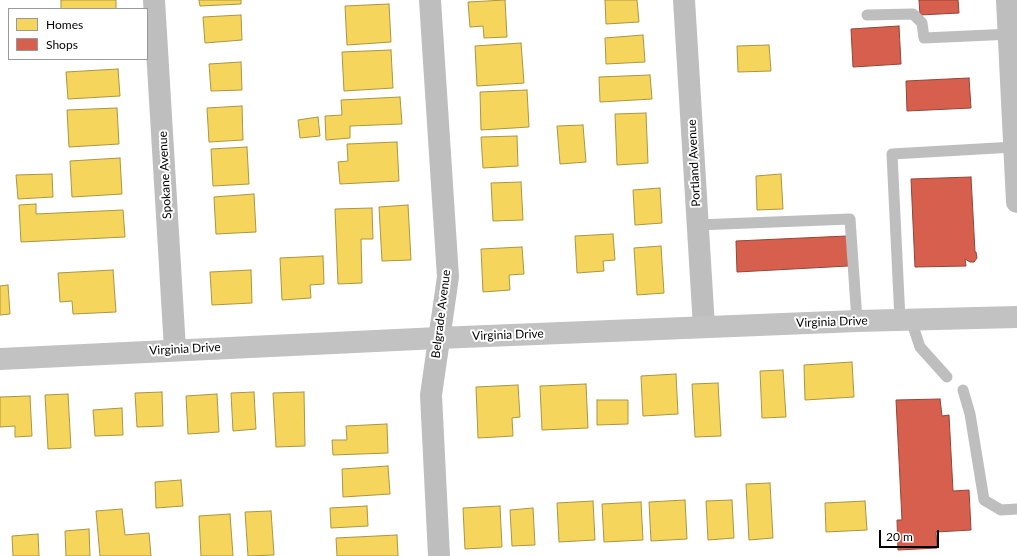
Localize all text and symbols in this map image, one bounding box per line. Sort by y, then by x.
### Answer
legend [8,8,148,60]
text: Homes [46,17,83,32]
text: Shops [46,37,78,52]
street label: Portland Avenue [685,119,703,207]
street label: Spokane Avenue [156,131,174,219]
street label: Belgrade Avenue [428,269,454,359]
street label: Virginia Drive [796,314,868,330]
street label: Virginia Drive [472,327,544,343]
street label: Virginia Drive [149,340,221,358]
scale bar [881,522,941,548]
text: 20 m [886,529,913,544]

